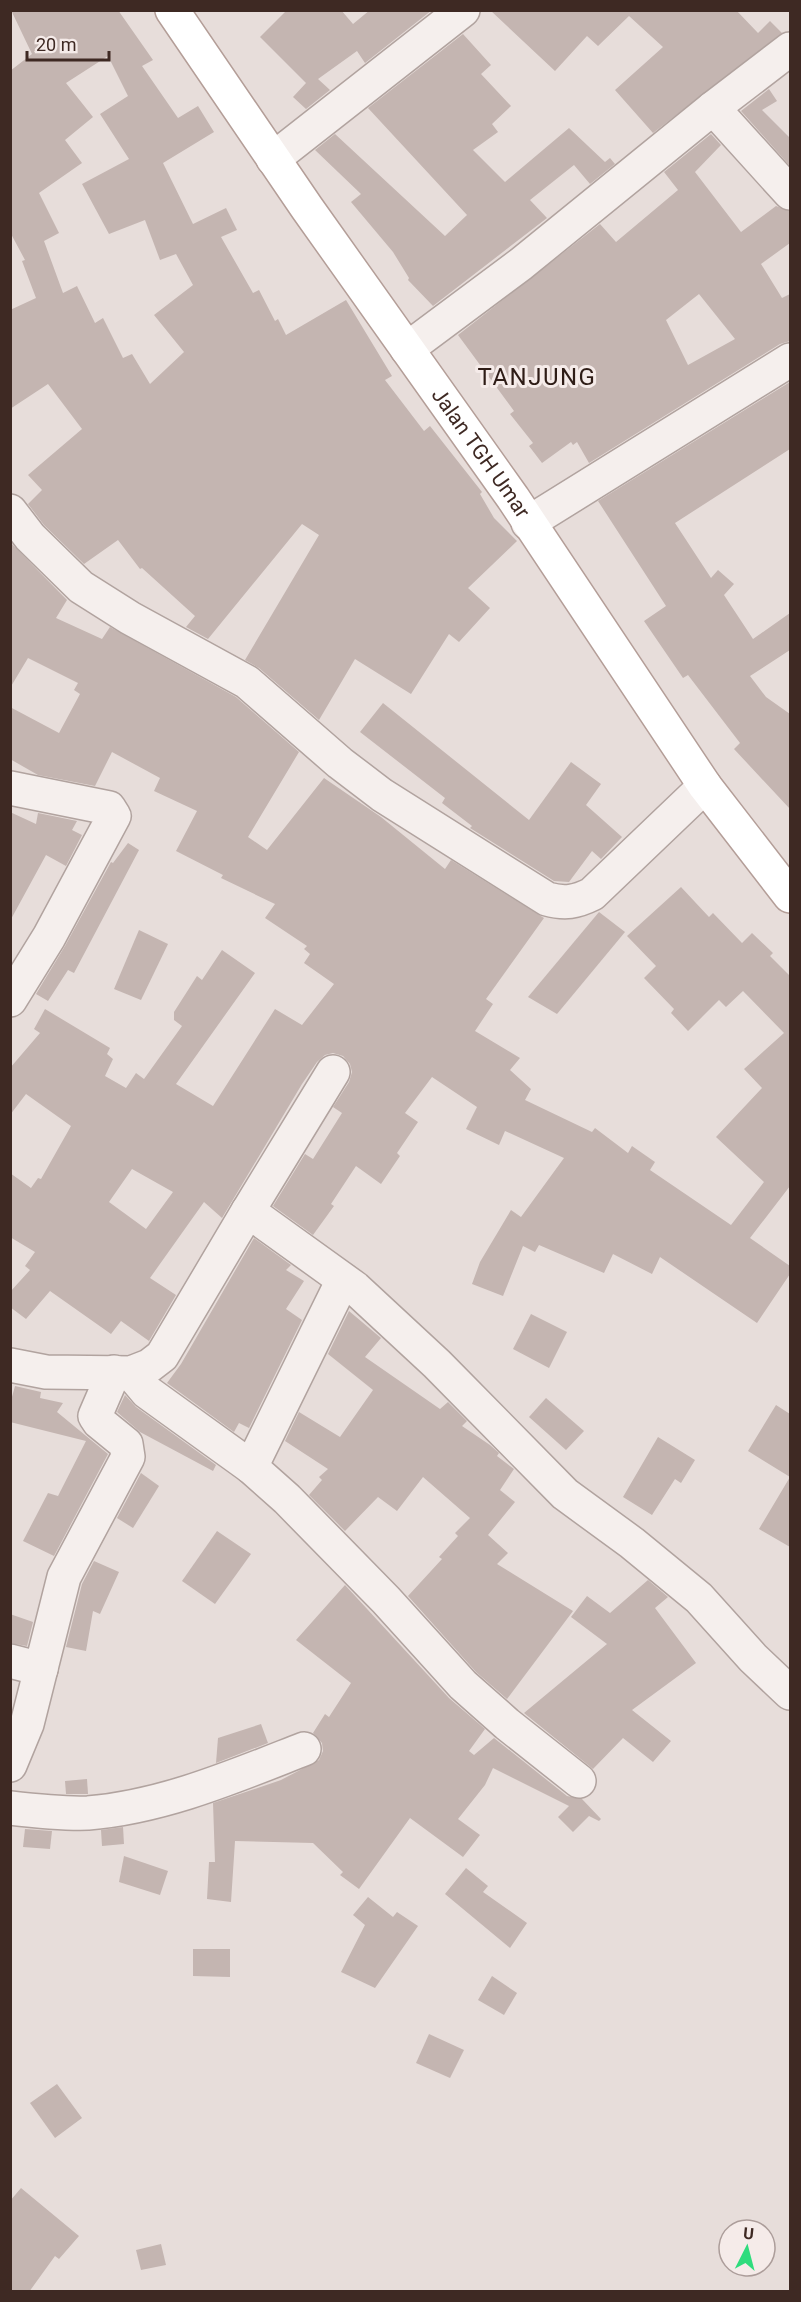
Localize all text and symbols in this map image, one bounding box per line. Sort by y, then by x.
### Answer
scale bar [27,24,110,62]
text: 20 m [36,34,76,55]
district label: TANJUNG [478,363,596,391]
street label: Jalan TGH Umar [427,383,535,522]
north arrow [717,2218,777,2278]
text: U [742,2224,755,2244]

